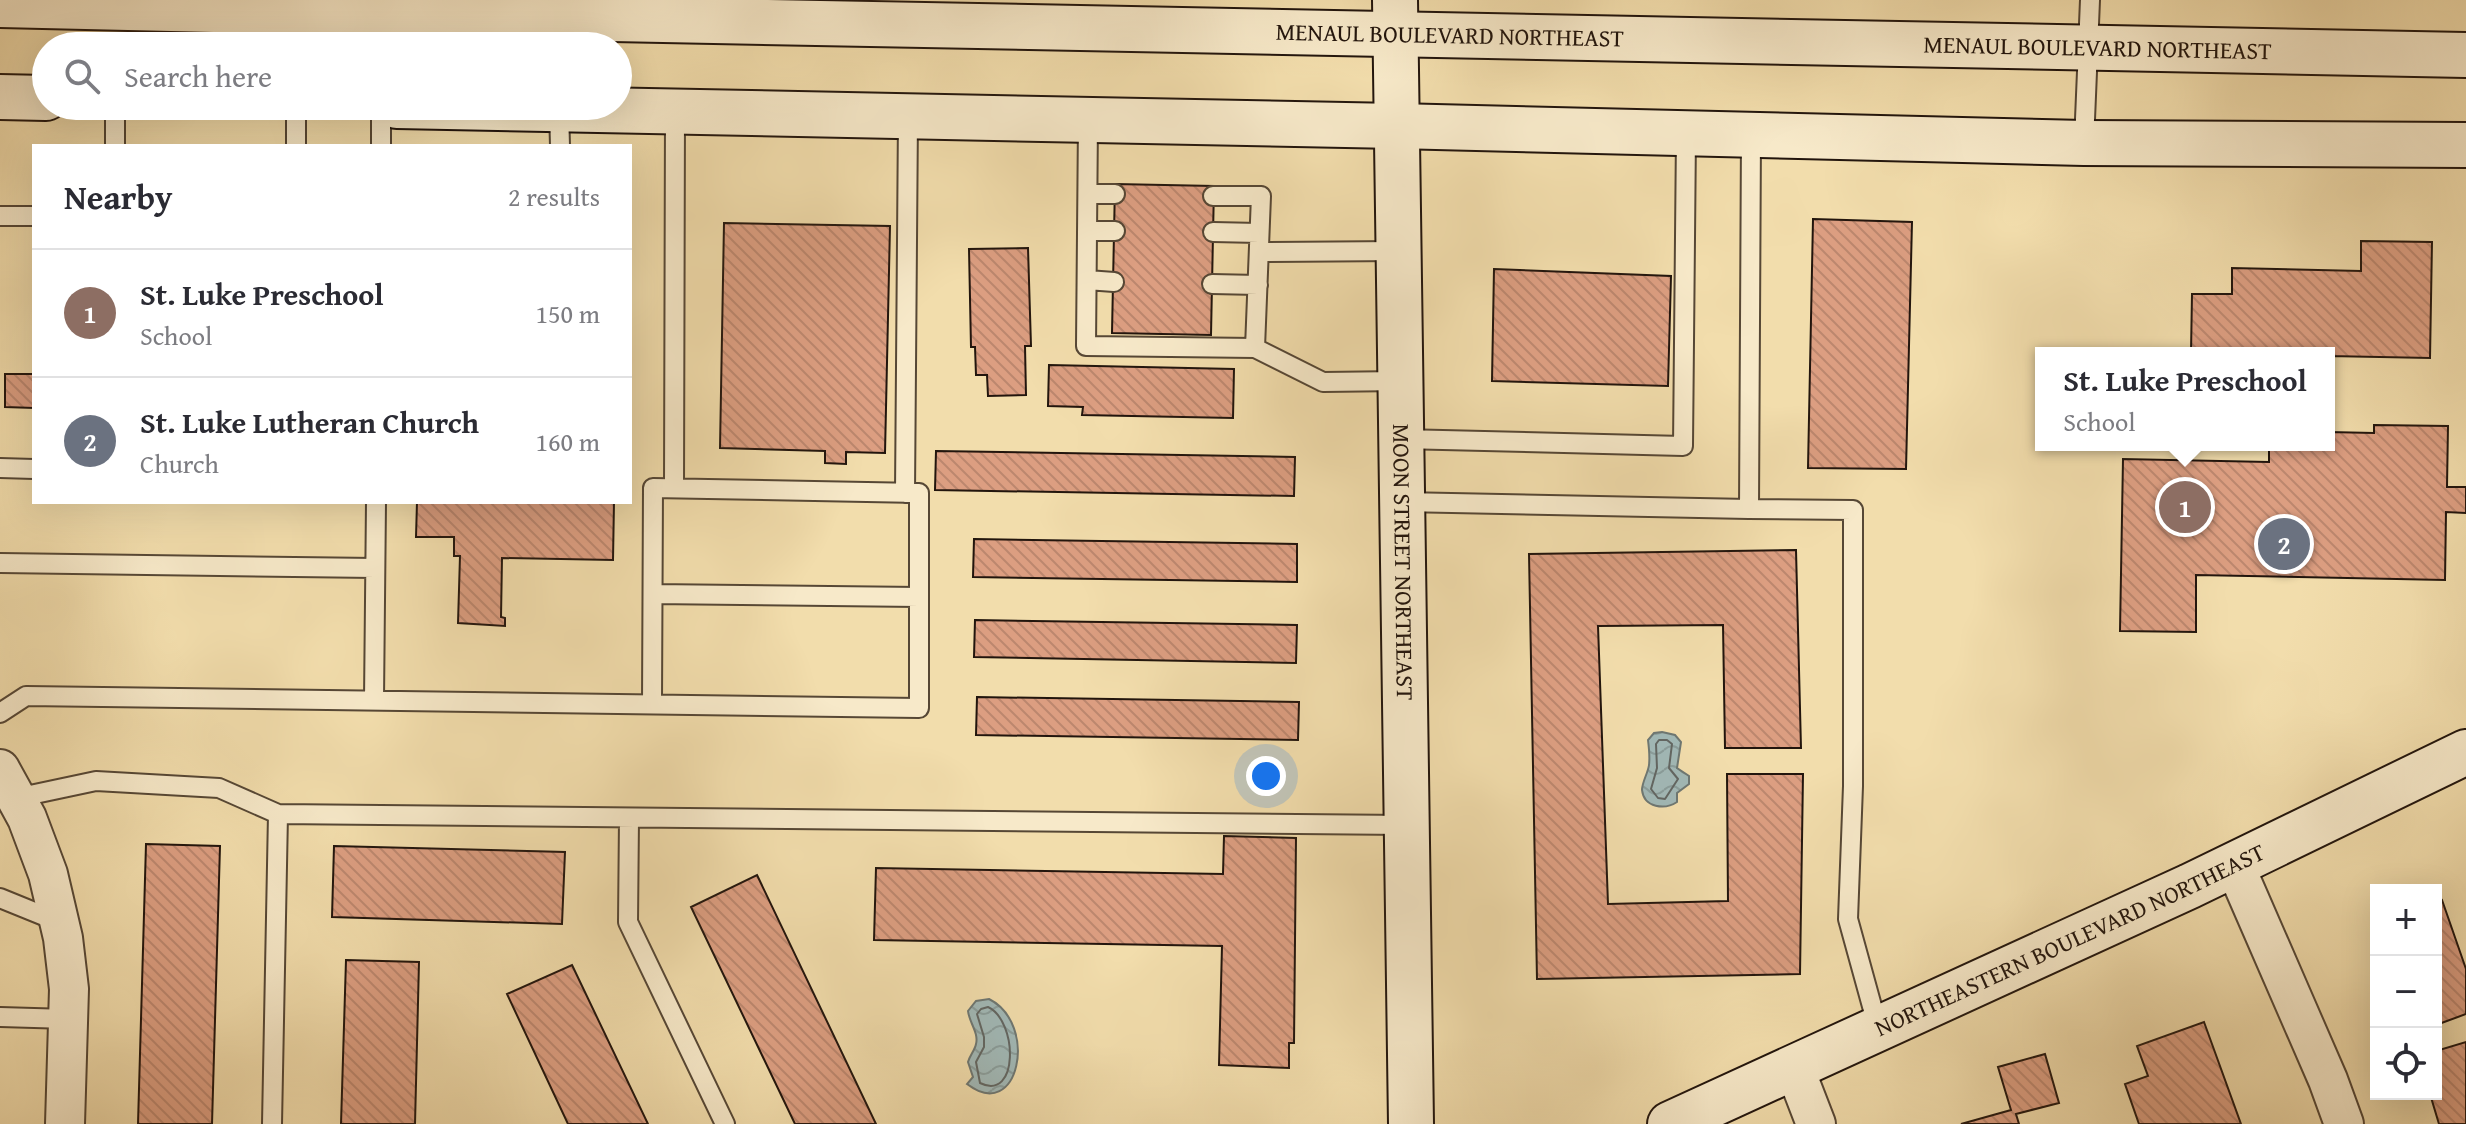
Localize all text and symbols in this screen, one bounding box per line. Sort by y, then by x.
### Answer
street label: MENAUL BOULEVARD NORTHEAST [1275,14,1624,56]
street label: MENAUL BOULEVARD NORTHEAST [1923,26,2272,68]
search box [32,32,632,120]
icon: search [60,54,104,98]
text: Search here [124,54,272,98]
text: Nearby [64,172,173,221]
text: 2 results [508,177,600,216]
text: St. Luke Preschool [140,272,384,316]
text: 1 [83,294,97,333]
text: 150 m [535,294,600,333]
text: School [140,316,212,355]
popup [2035,347,2335,451]
text: St. Luke Preschool [2063,358,2307,402]
text: St. Luke Lutheran Church [140,400,479,444]
text: School [2063,402,2135,441]
text: 2 [83,422,97,461]
text: 160 m [535,422,600,461]
street label: MOON STREET NORTHEAST [1384,423,1423,701]
text: Church [140,444,219,483]
pin: 1 [2159,477,2211,537]
pin: 2 [2258,514,2310,574]
your location [1246,756,1286,796]
street label: NORTHEASTERN BOULEVARD NORTHEAST [1869,834,2270,1045]
map controls [2370,884,2442,1100]
button: + [2370,884,2442,956]
button: − [2370,956,2442,1028]
button: locate [2370,1028,2442,1100]

